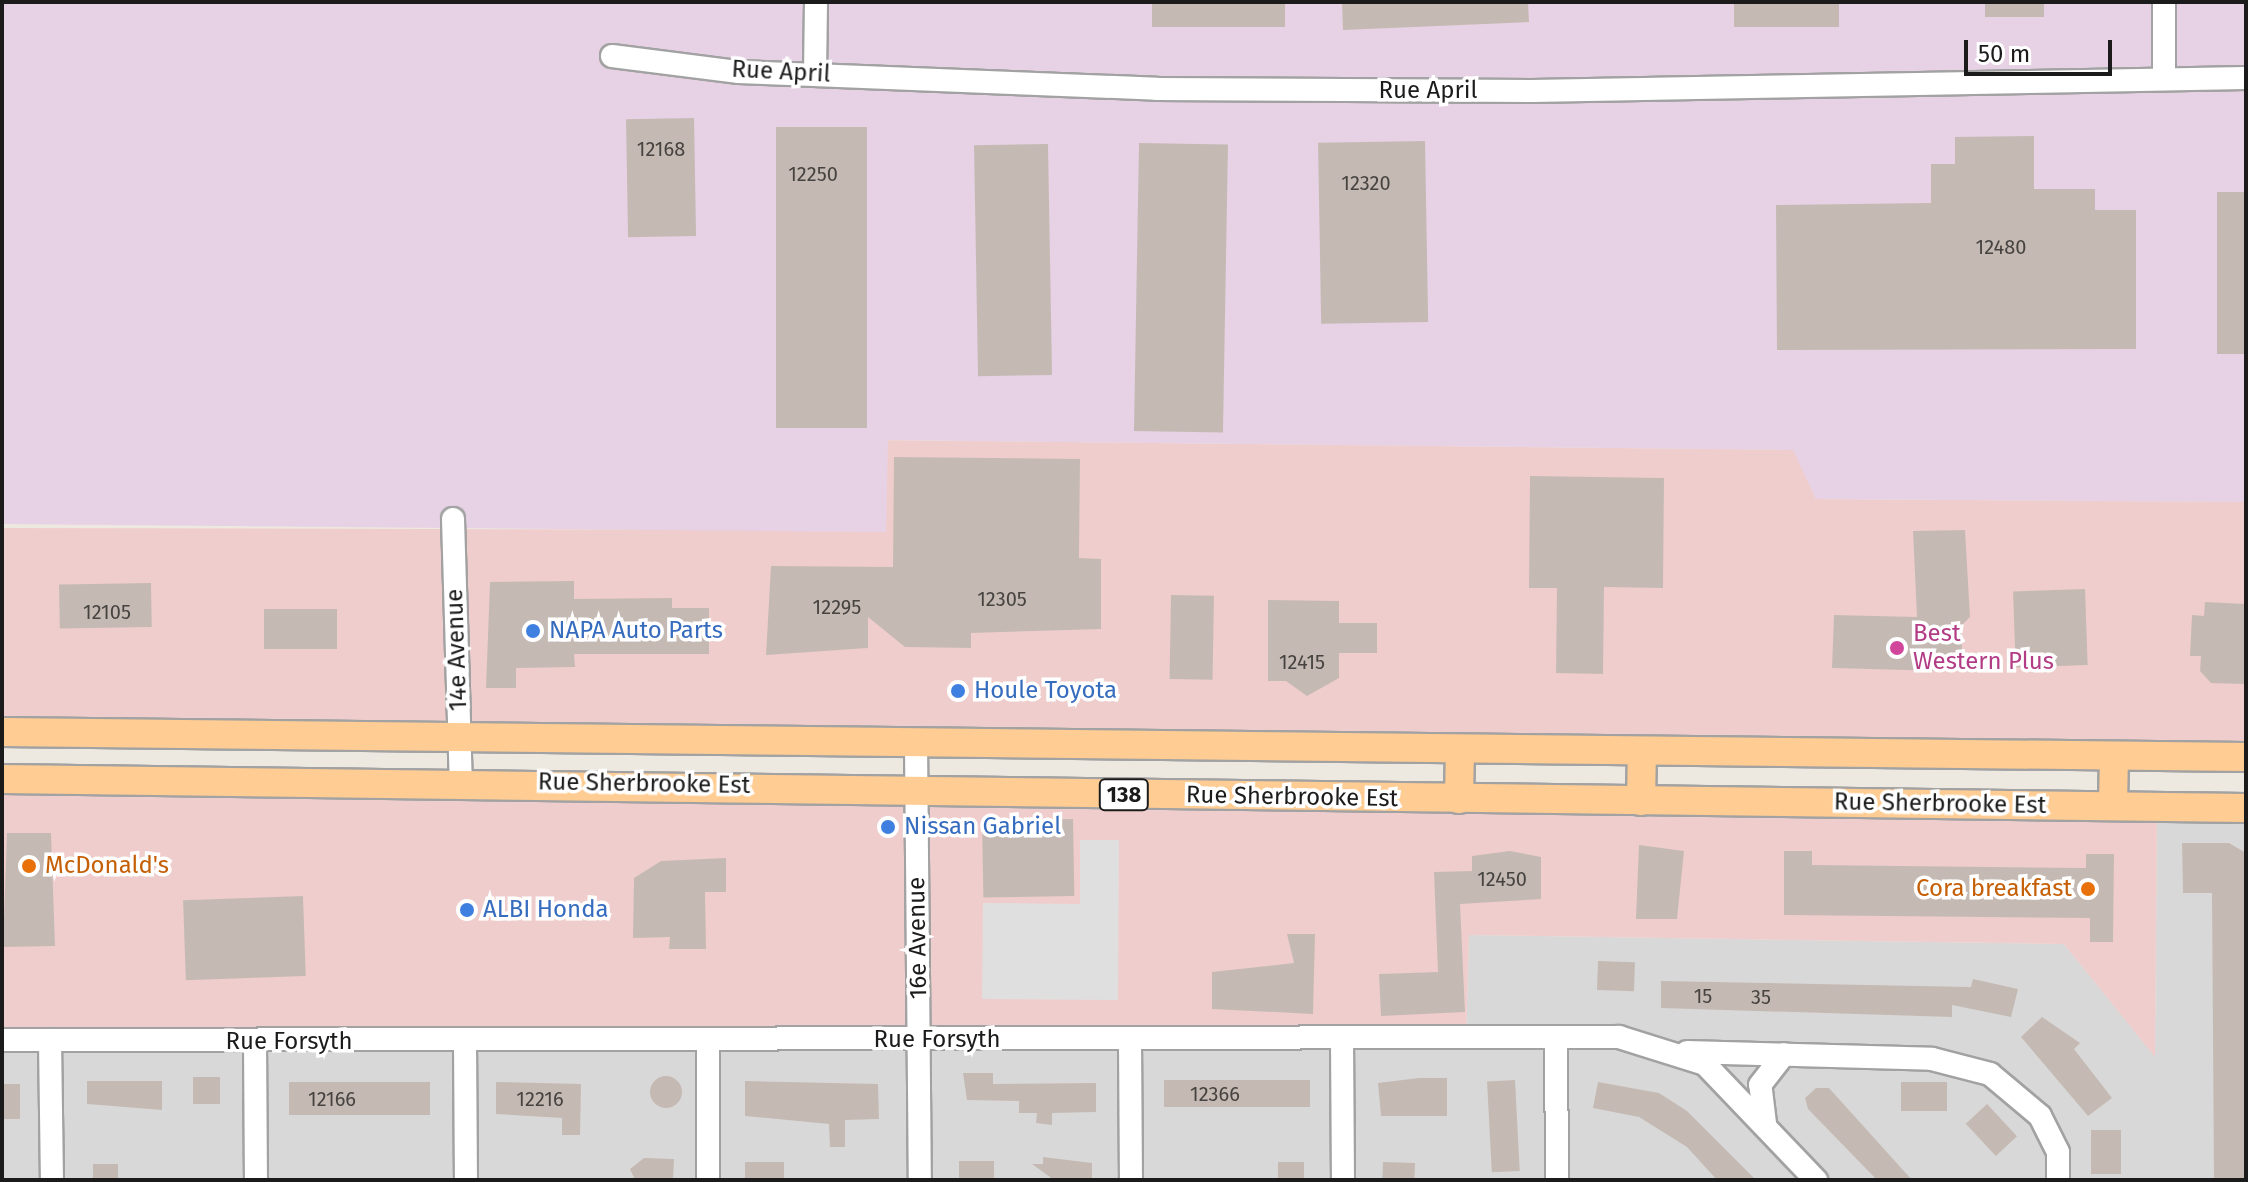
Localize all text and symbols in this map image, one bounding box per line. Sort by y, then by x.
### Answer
scale bar [1968,24,2116,74]
text: 50 m [1978,40,2030,68]
street label: Rue April [731,55,831,89]
street label: Rue April [1379,77,1477,105]
house number: 12168 [637,137,685,161]
house number: 12250 [788,162,838,186]
house number: 12320 [1341,171,1391,195]
house number: 12480 [1976,235,2026,259]
house number: 12305 [977,587,1027,611]
street label: 14e Avenue [440,588,474,712]
house number: 12295 [813,595,861,619]
house number: 12105 [83,600,131,624]
place label: NAPA Auto Parts [549,617,723,645]
place label: Best Western Plus [1913,620,2054,676]
marker: NAPA Auto Parts [524,622,542,640]
marker: Best Western Plus [1888,639,1906,657]
house number: 12415 [1279,650,1325,674]
place label: Houle Toyota [974,677,1117,705]
marker: Houle Toyota [949,682,967,700]
street label: Rue Sherbrooke Est [538,768,750,800]
road number: 138 [1098,777,1150,813]
street label: Rue Sherbrooke Est [1186,781,1398,813]
street label: Rue Sherbrooke Est [1834,788,2046,820]
place label: Nissan Gabriel [904,813,1061,841]
marker: Nissan Gabriel [879,818,897,836]
place label: McDonald's [45,852,169,880]
marker: McDonald's [20,857,38,875]
house number: 12450 [1477,867,1527,891]
place label: Cora breakfast [1916,875,2072,903]
street label: 16e Avenue [903,877,933,999]
marker: Cora breakfast [2079,880,2097,898]
place label: ALBI Honda [483,896,609,924]
marker: ALBI Honda [458,901,476,919]
house number: 15 [1694,984,1712,1008]
house number: 35 [1751,985,1771,1009]
street label: Rue Forsyth [873,1026,1001,1054]
street label: Rue Forsyth [225,1028,353,1056]
house number: 12366 [1190,1082,1240,1106]
house number: 12166 [308,1087,356,1111]
house number: 12216 [516,1087,564,1111]

